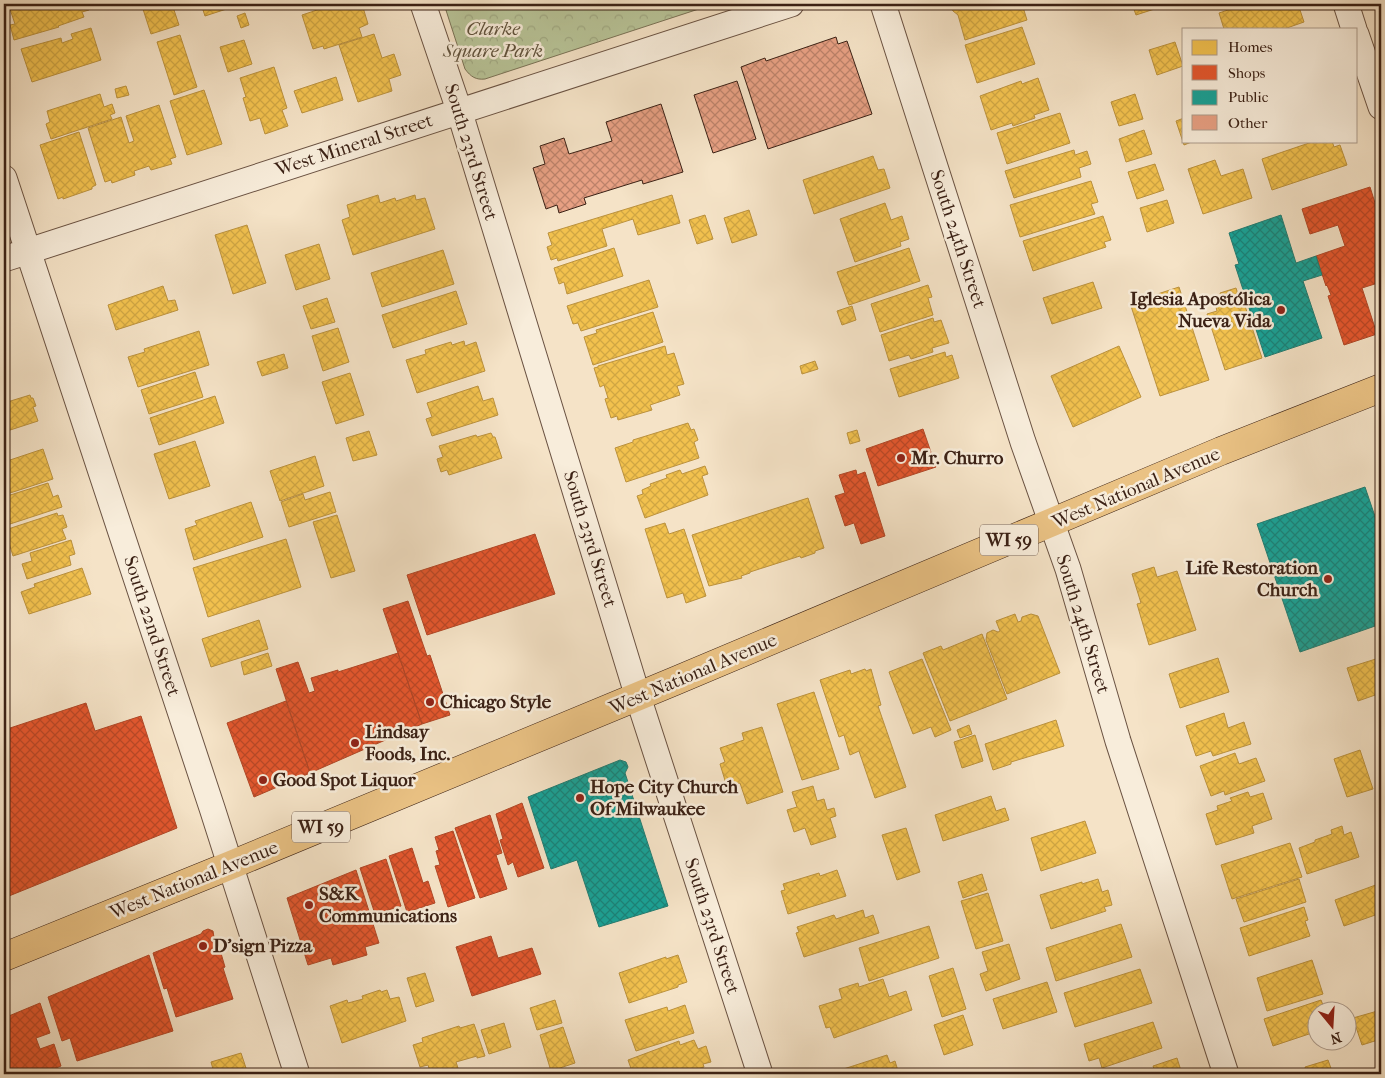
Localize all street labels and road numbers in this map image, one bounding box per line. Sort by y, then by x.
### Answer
street label: South 23rd Street [440,81,502,223]
street label: West Mineral Street [271,109,436,181]
street label: South 24th Street [925,167,991,311]
street label: West National Avenue [1048,443,1223,534]
street label: South 23rd Street [559,468,621,610]
road number: WI 59 [980,524,1038,556]
street label: South 24th Street [1051,552,1115,696]
street label: South 22nd Street [119,553,185,699]
street label: West National Avenue [605,629,780,720]
road number: WI 59 [292,812,350,842]
street label: West National Avenue [106,836,281,924]
street label: South 23rd Street [680,855,744,997]

